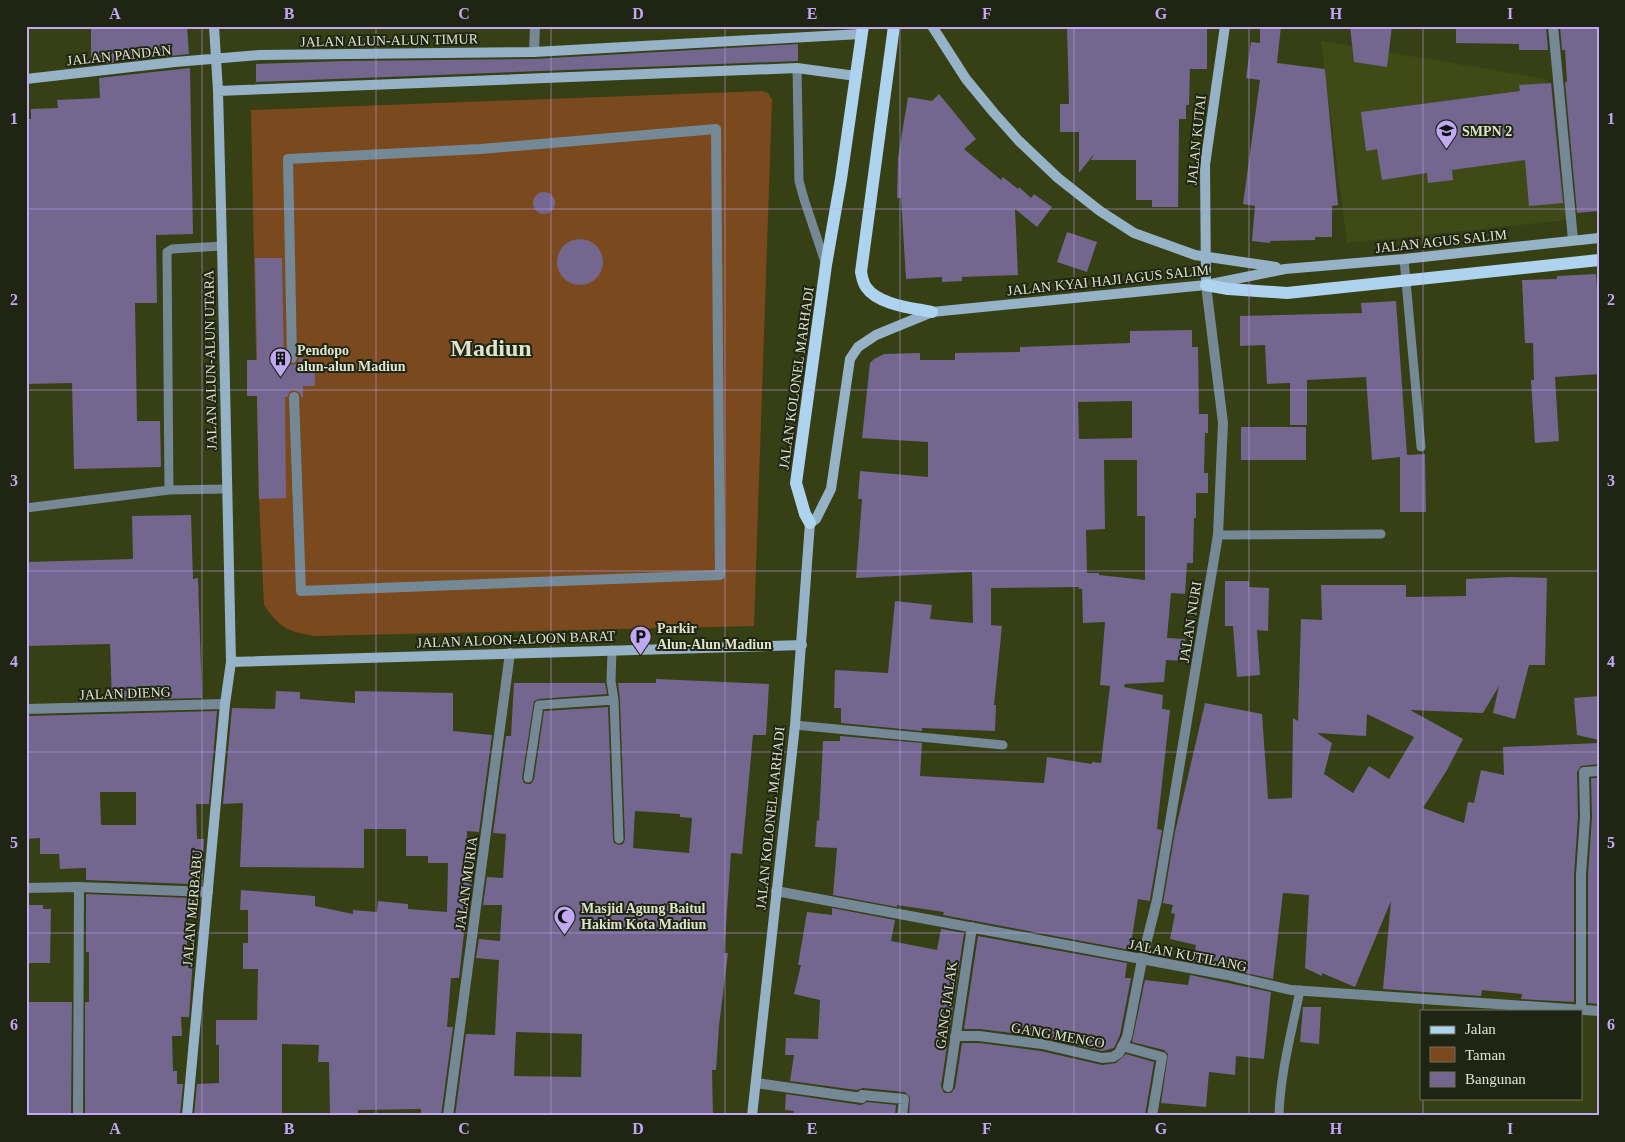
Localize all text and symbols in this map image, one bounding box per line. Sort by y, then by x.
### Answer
text: A [109,5,121,22]
text: B [284,5,295,22]
text: C [458,5,470,22]
text: D [632,5,644,22]
text: E [807,5,817,22]
text: F [982,5,992,22]
text: G [1155,5,1168,22]
text: H [1330,5,1343,22]
text: I [1507,5,1513,22]
street label: JALAN ALUN-ALUN TIMUR [300,31,479,50]
street label: JALAN PANDAN [66,43,172,68]
street label: JALAN KUTAI [1184,94,1209,186]
text: 1 [10,110,18,127]
text: 1 [1607,110,1615,127]
school or university icon: SMPN 2 [1434,119,1458,150]
place label: SMPN 2 [1462,124,1512,139]
street label: JALAN AGUS SALIM [1375,227,1508,256]
street label: JALAN KYAI HAJI AGUS SALIM [1006,262,1210,299]
street label: JALAN ALUN-ALUN UTARA [201,269,220,450]
street label: JALAN KOLONEL MARHADI [776,286,817,470]
text: 2 [10,291,18,308]
text: 2 [1607,291,1615,308]
district label: Madiun [450,335,532,361]
place label: Pendopo alun-alun Madiun [297,343,406,374]
building icon: Pendopo alun-alun Madiun [269,346,293,377]
text: 3 [10,472,18,489]
text: 3 [1607,472,1615,489]
street label: JALAN NURI [1177,580,1204,664]
place label: Parkir Alun-Alun Madiun [657,621,772,652]
parking icon: Parkir Alun-Alun Madiun [629,624,653,655]
street label: JALAN ALOON-ALOON BARAT [416,629,616,650]
text: 4 [10,653,18,670]
text: 4 [1607,653,1615,670]
street label: JALAN DIENG [79,684,171,703]
street label: JALAN KOLONEL MARHADI [753,726,788,910]
text: 5 [10,834,18,851]
street label: JALAN MURIA [452,834,481,931]
text: 5 [1607,834,1615,851]
street label: JALAN MERBABU [180,849,205,967]
place label: Masjid Agung Baitul Hakim Kota Madiun [581,901,706,932]
mosque icon: Masjid Agung Baitul Hakim Kota Madiun [553,904,577,935]
street label: JALAN KUTILANG [1127,937,1248,974]
street label: GANG JALAK [933,960,960,1050]
legend [1420,1010,1582,1100]
text: 6 [10,1016,18,1033]
text: 6 [1607,1016,1615,1033]
street label: GANG MENCO [1010,1020,1106,1051]
text: Jalan [1465,1021,1496,1037]
text: Taman [1465,1047,1506,1063]
text: Bangunan [1465,1071,1526,1087]
text: A [109,1120,121,1137]
text: B [284,1120,295,1137]
text: C [458,1120,470,1137]
text: D [632,1120,644,1137]
text: E [807,1120,817,1137]
text: F [982,1120,992,1137]
text: G [1155,1120,1168,1137]
text: H [1330,1120,1343,1137]
text: I [1507,1120,1513,1137]

